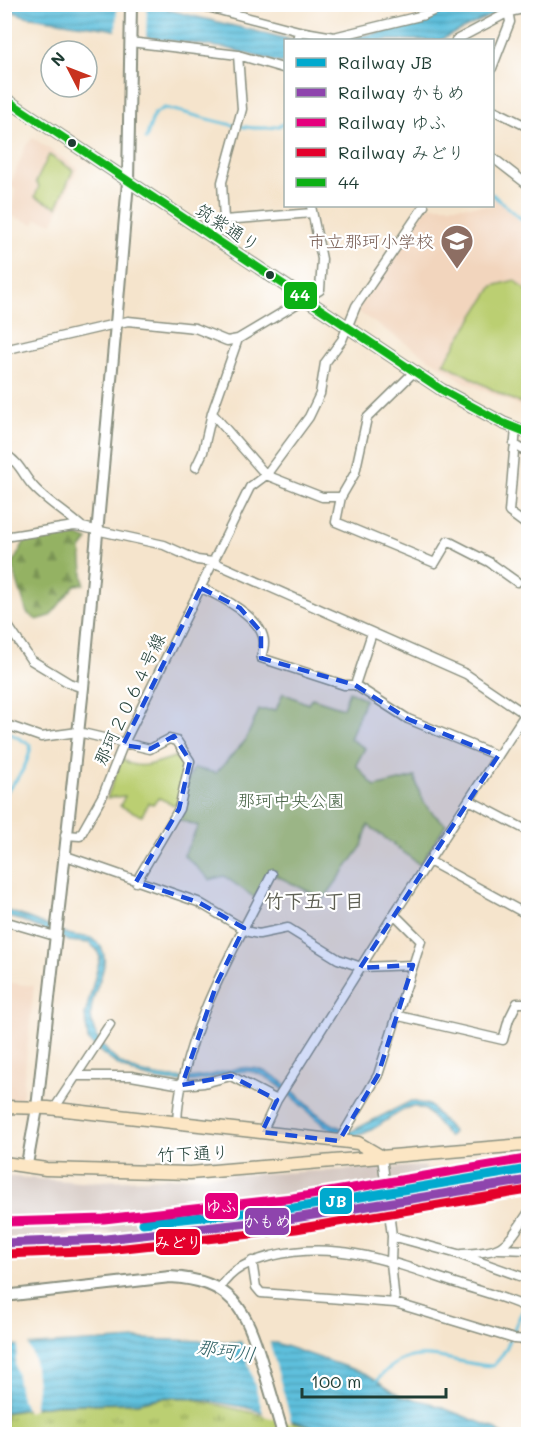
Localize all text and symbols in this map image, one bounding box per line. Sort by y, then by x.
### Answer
north arrow [39,39,99,99]
legend [284,39,494,207]
text: N [46,47,69,70]
text: Railway JB [338,50,432,74]
text: Railway かもめ [338,80,465,104]
text: Railway ゆふ [338,110,446,134]
unlabelled marker [66,137,78,149]
text: Railway みどり [338,140,465,164]
text: 44 [338,170,360,194]
street label: 筑紫通り [191,197,265,257]
school or university icon: 市立那珂小学校 [439,223,475,270]
place label: 市立那珂小学校 [308,229,434,253]
unlabelled marker [264,269,276,281]
line badge: 44 [283,281,318,310]
text: 44 [290,284,310,305]
street label: 那珂２０６４号線 [88,629,170,769]
park label: 那珂中央公園 [237,788,345,812]
district label: 竹下五丁目 [264,887,364,913]
street label: 竹下通り [157,1140,229,1166]
line badge: JB [319,1187,353,1215]
text: JB [325,1190,347,1211]
line badge: ゆふ [204,1192,239,1220]
text: ゆふ [205,1195,237,1216]
line badge: かもめ [244,1207,290,1236]
text: かもめ [243,1210,291,1231]
line badge: みどり [155,1228,201,1256]
text: みどり [154,1231,202,1252]
water label: 那珂川 [194,1333,258,1367]
scale bar [302,1361,446,1399]
text: 100 m [311,1369,361,1393]

